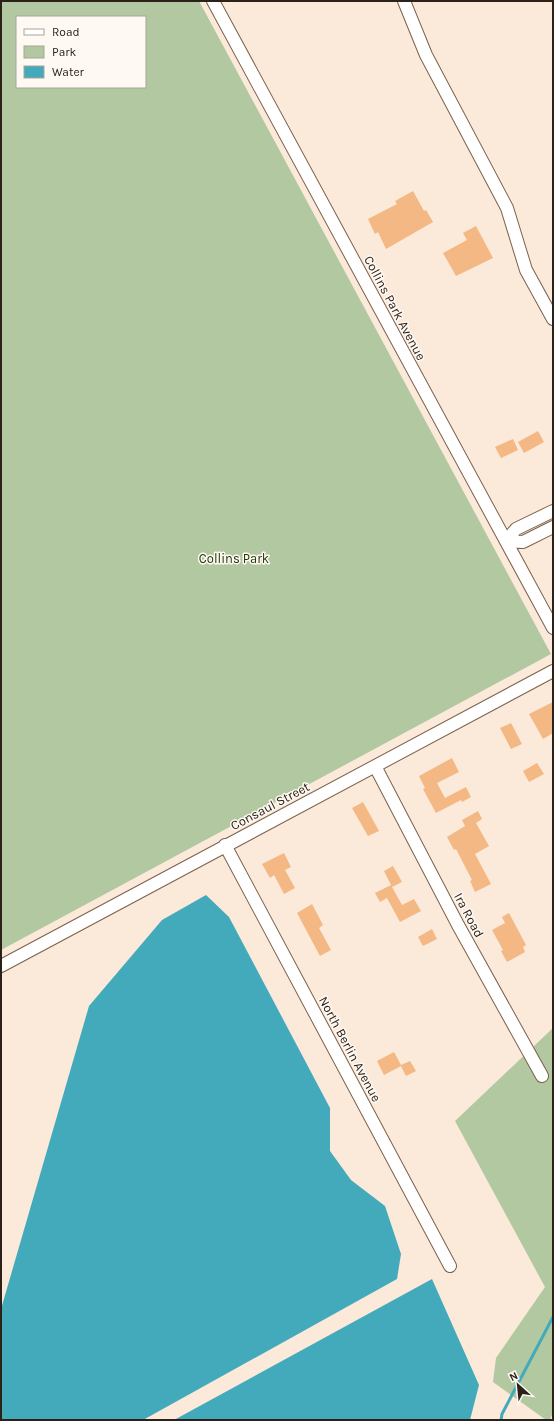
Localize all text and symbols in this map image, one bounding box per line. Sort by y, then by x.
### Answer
legend [16,16,146,88]
text: Road [52,25,80,39]
text: Park [52,45,77,59]
text: Water [52,65,85,79]
street label: Collins Park Avenue [361,253,429,363]
park label: Collins Park [199,551,269,566]
street label: Consaul Street [228,779,312,833]
street label: Ira Road [451,890,487,940]
street label: North Berlin Avenue [316,994,384,1105]
north arrow [498,1365,538,1405]
text: N [507,1369,520,1384]

